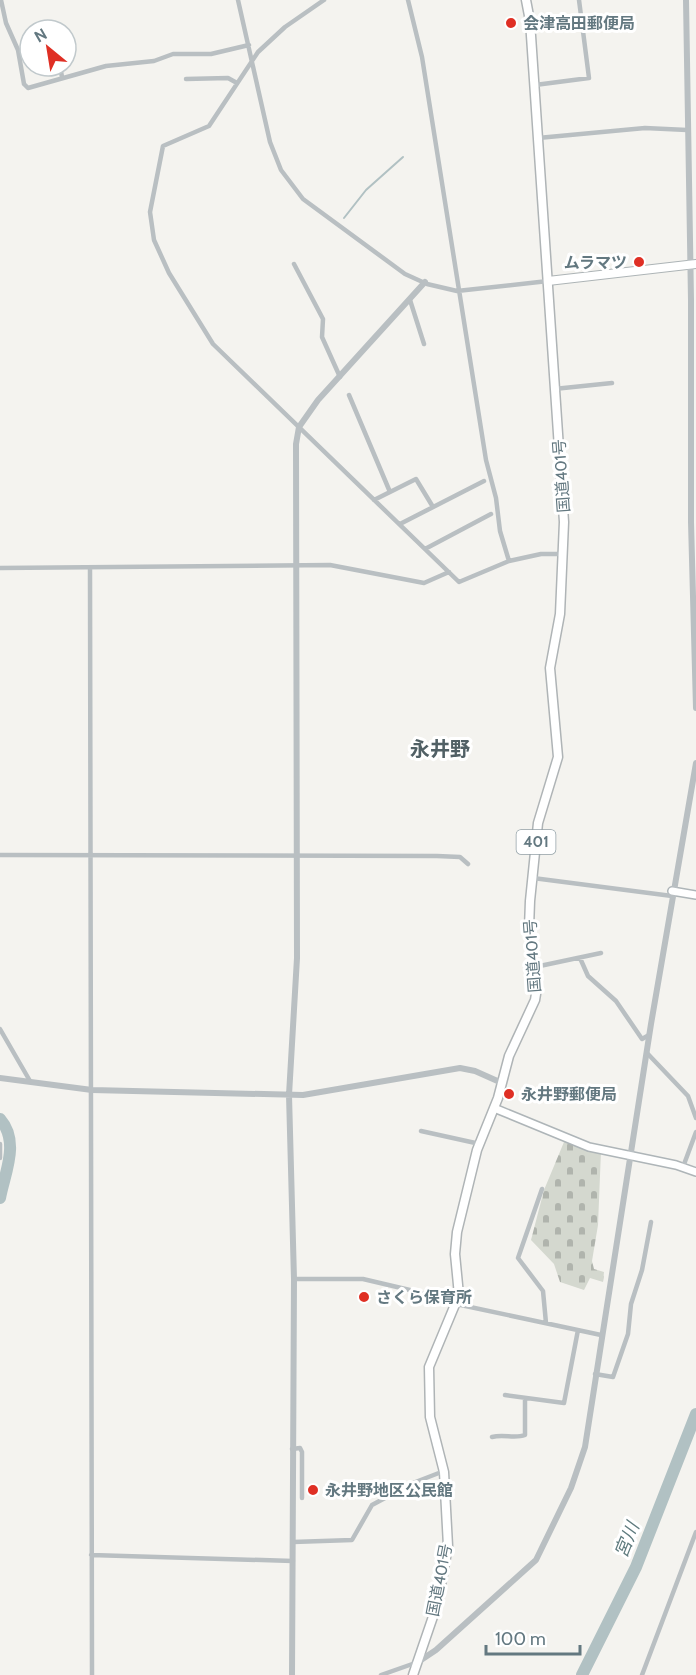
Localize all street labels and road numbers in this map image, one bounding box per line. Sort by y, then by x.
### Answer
street label: 国道401号 [549,439,574,513]
road number: 401 [516,830,556,854]
street label: 国道401号 [520,919,545,993]
street label: 国道401号 [423,1542,456,1618]

